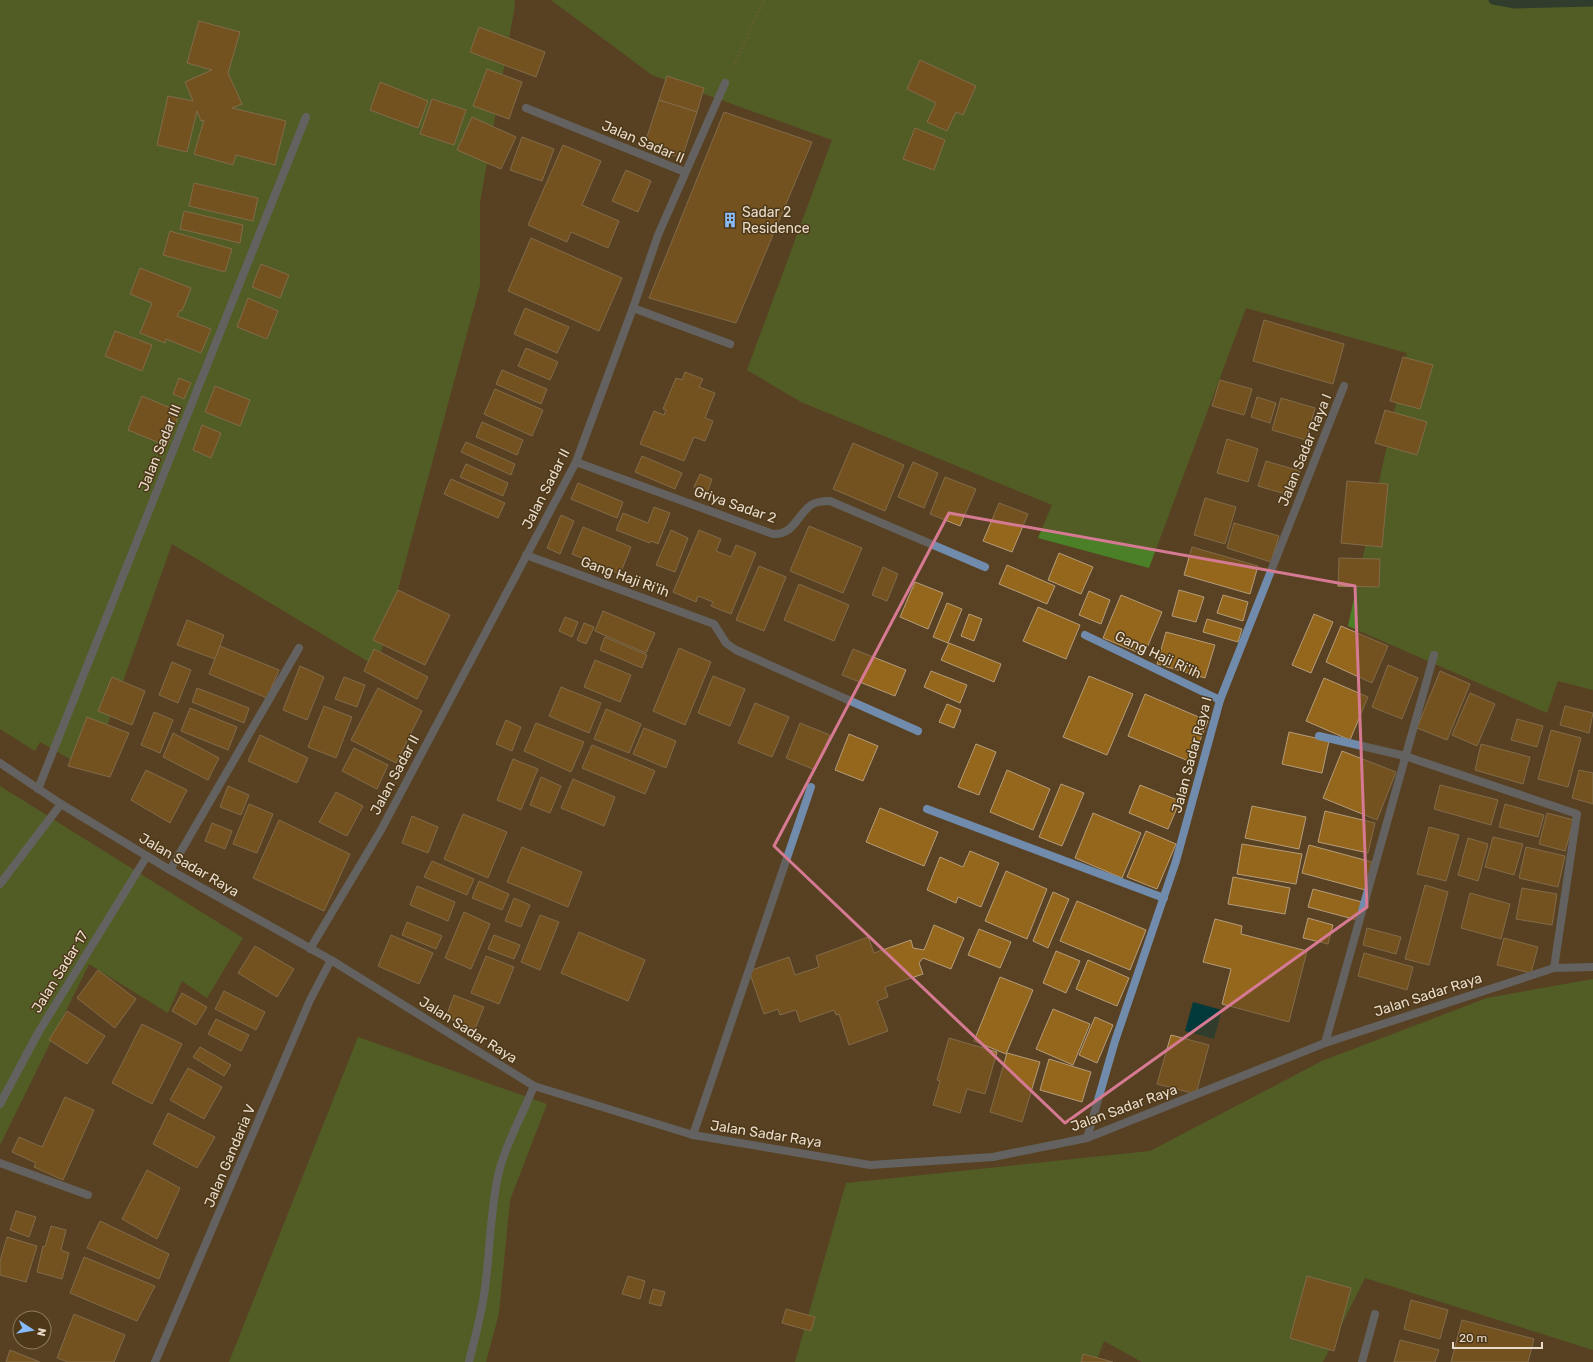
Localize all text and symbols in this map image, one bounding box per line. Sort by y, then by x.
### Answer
street label: Jalan Sadar II [599,117,687,167]
place label: Sadar 2 Residence [742,204,810,237]
building icon: Sadar 2 Residence [721,211,739,229]
street label: Jalan Sadar Raya I [1275,391,1335,509]
street label: Jalan Sadar III [135,402,185,494]
street label: Jalan Sadar II [518,446,574,532]
street label: Griya Sadar 2 [692,483,778,527]
street label: Gang Haji Ri'ih [578,553,672,601]
street label: Gang Haji Ri'ih [1112,628,1204,682]
street label: Jalan Sadar Raya I [1168,695,1216,815]
street label: Jalan Sadar II [367,732,423,818]
street label: Jalan Sadar Raya [136,830,242,900]
street label: Jalan Sadar 17 [28,928,92,1016]
street label: Jalan Sadar Raya [1372,970,1484,1020]
street label: Jalan Sadar Raya [416,993,520,1067]
street label: Jalan Sadar Raya [1068,1081,1180,1135]
street label: Jalan Gandaria V [201,1102,259,1210]
street label: Jalan Sadar Raya [709,1117,823,1151]
north arrow [12,1310,52,1350]
scale bar [1453,1324,1542,1350]
text: N [34,1327,48,1337]
text: 20 m [1459,1331,1487,1345]

